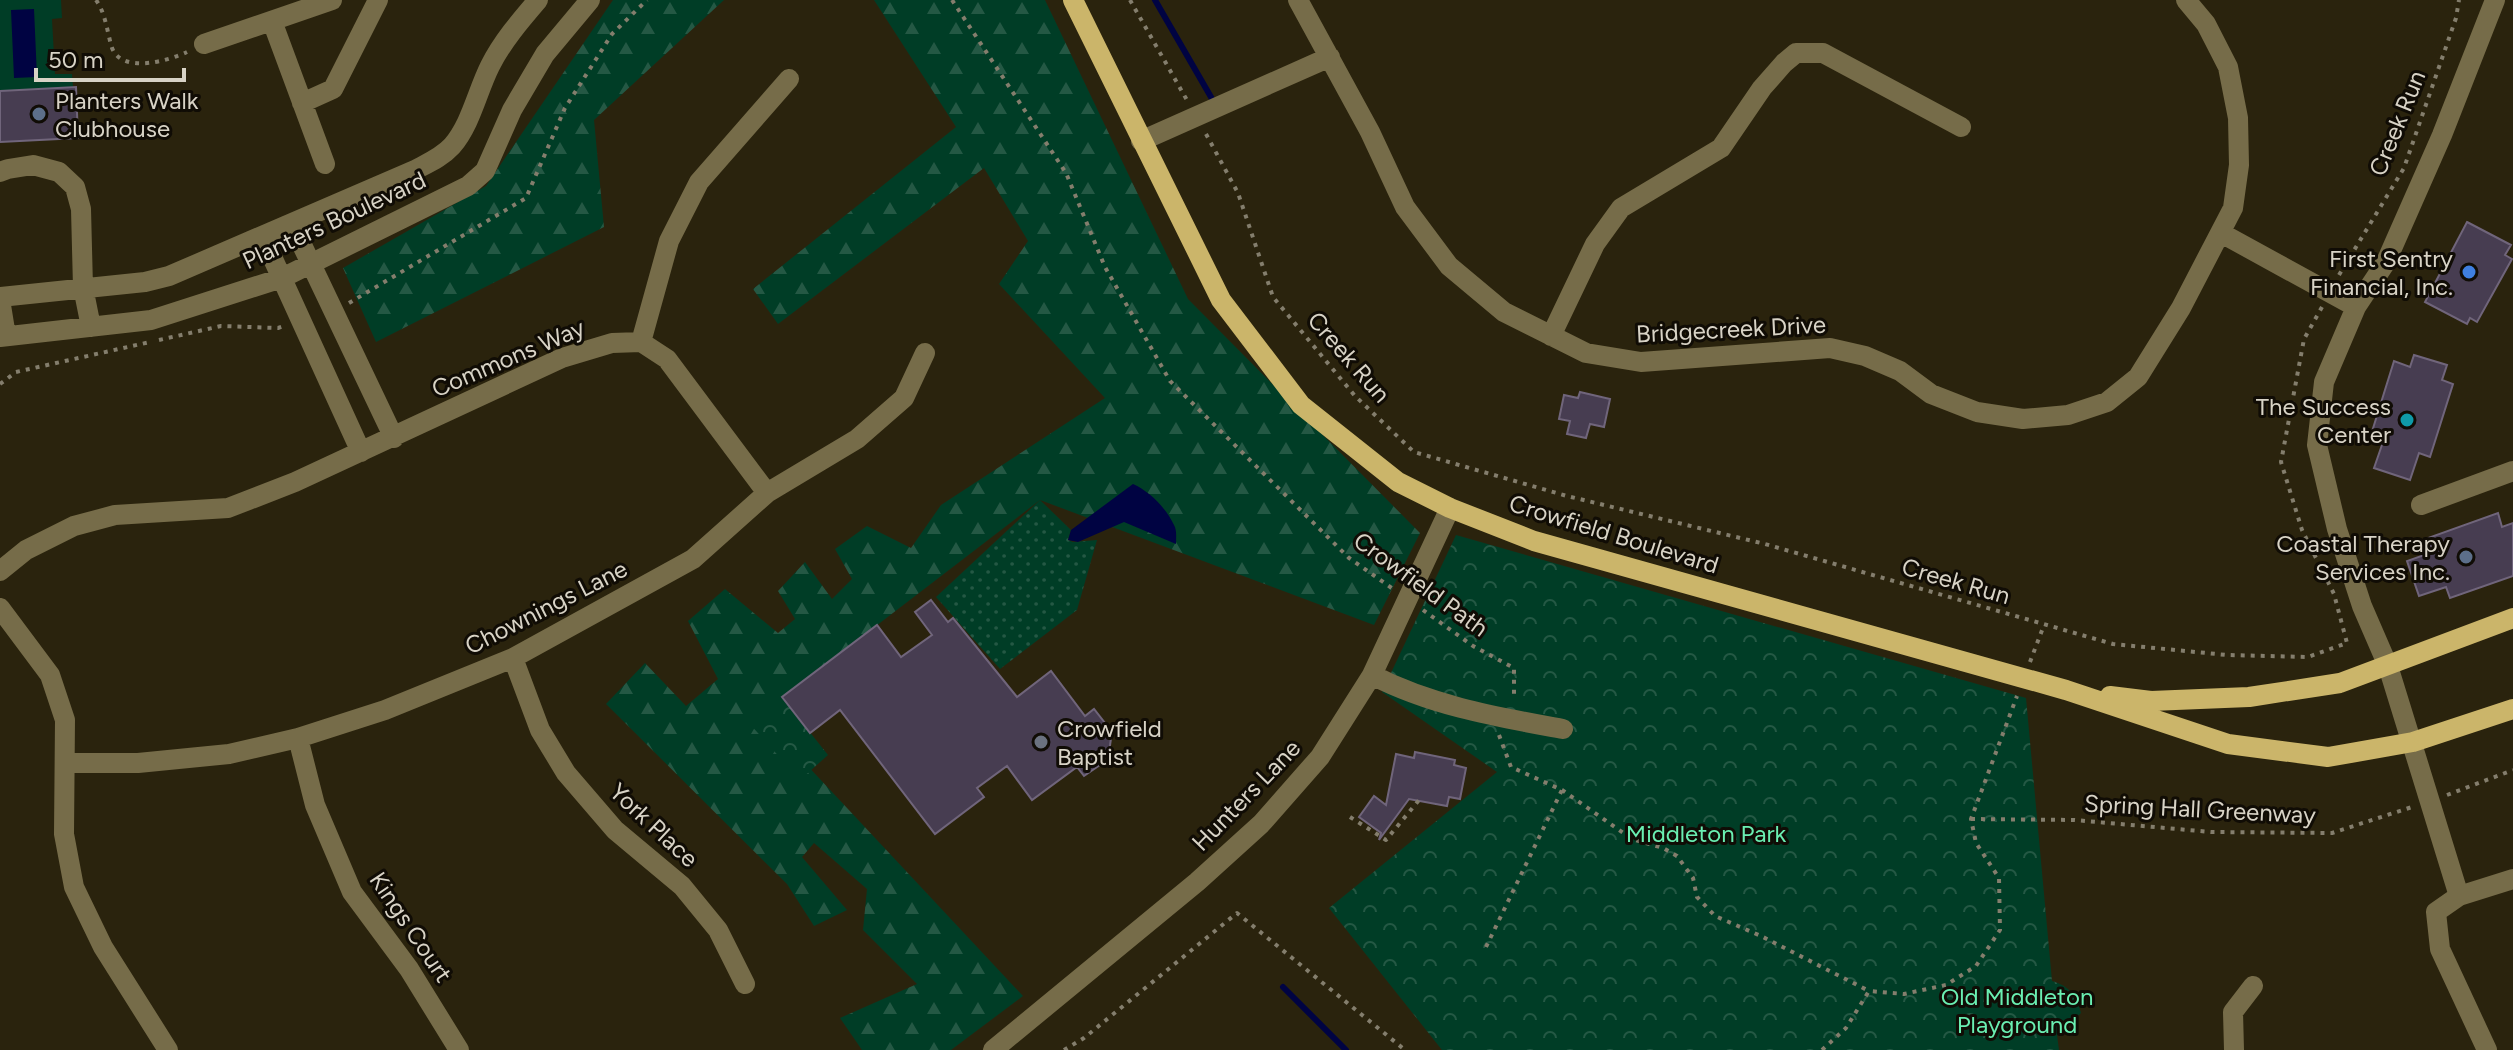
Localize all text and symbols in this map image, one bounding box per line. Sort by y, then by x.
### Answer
scale bar [36,32,184,82]
text: 50 m [48,45,104,74]
street label: Creek Run [2363,66,2431,180]
place label: Planters Walk Clubhouse [55,86,199,143]
marker: Planters Walk Clubhouse [30,105,48,123]
street label: Planters Boulevard [238,165,430,275]
place label: First Sentry Financial, Inc. [2310,244,2453,301]
marker: First Sentry Financial, Inc. [2460,263,2478,281]
street label: Creek Run [1302,306,1396,408]
street label: Bridgecreek Drive [1635,310,1827,348]
street label: Commons Way [427,313,589,403]
place label: The Success Center [2256,392,2391,449]
marker: The Success Center [2398,411,2416,429]
street label: Crowfield Boulevard [1506,488,1722,580]
street label: Crowfield Path [1348,526,1494,642]
place label: Coastal Therapy Services Inc. [2276,529,2450,586]
marker: Coastal Therapy Services Inc. [2457,548,2475,566]
street label: Creek Run [1899,552,2013,610]
street label: Chownings Lane [460,554,632,660]
place label: Crowfield Baptist [1057,714,1162,771]
marker: Crowfield Baptist [1032,733,1050,751]
street label: Hunters Lane [1186,733,1306,857]
street label: York Place [604,777,704,873]
street label: Spring Hall Greenway [2084,788,2317,830]
park label: Middleton Park [1626,819,1786,848]
street label: Kings Court [364,866,458,988]
park label: Old Middleton Playground [1941,982,2093,1039]

